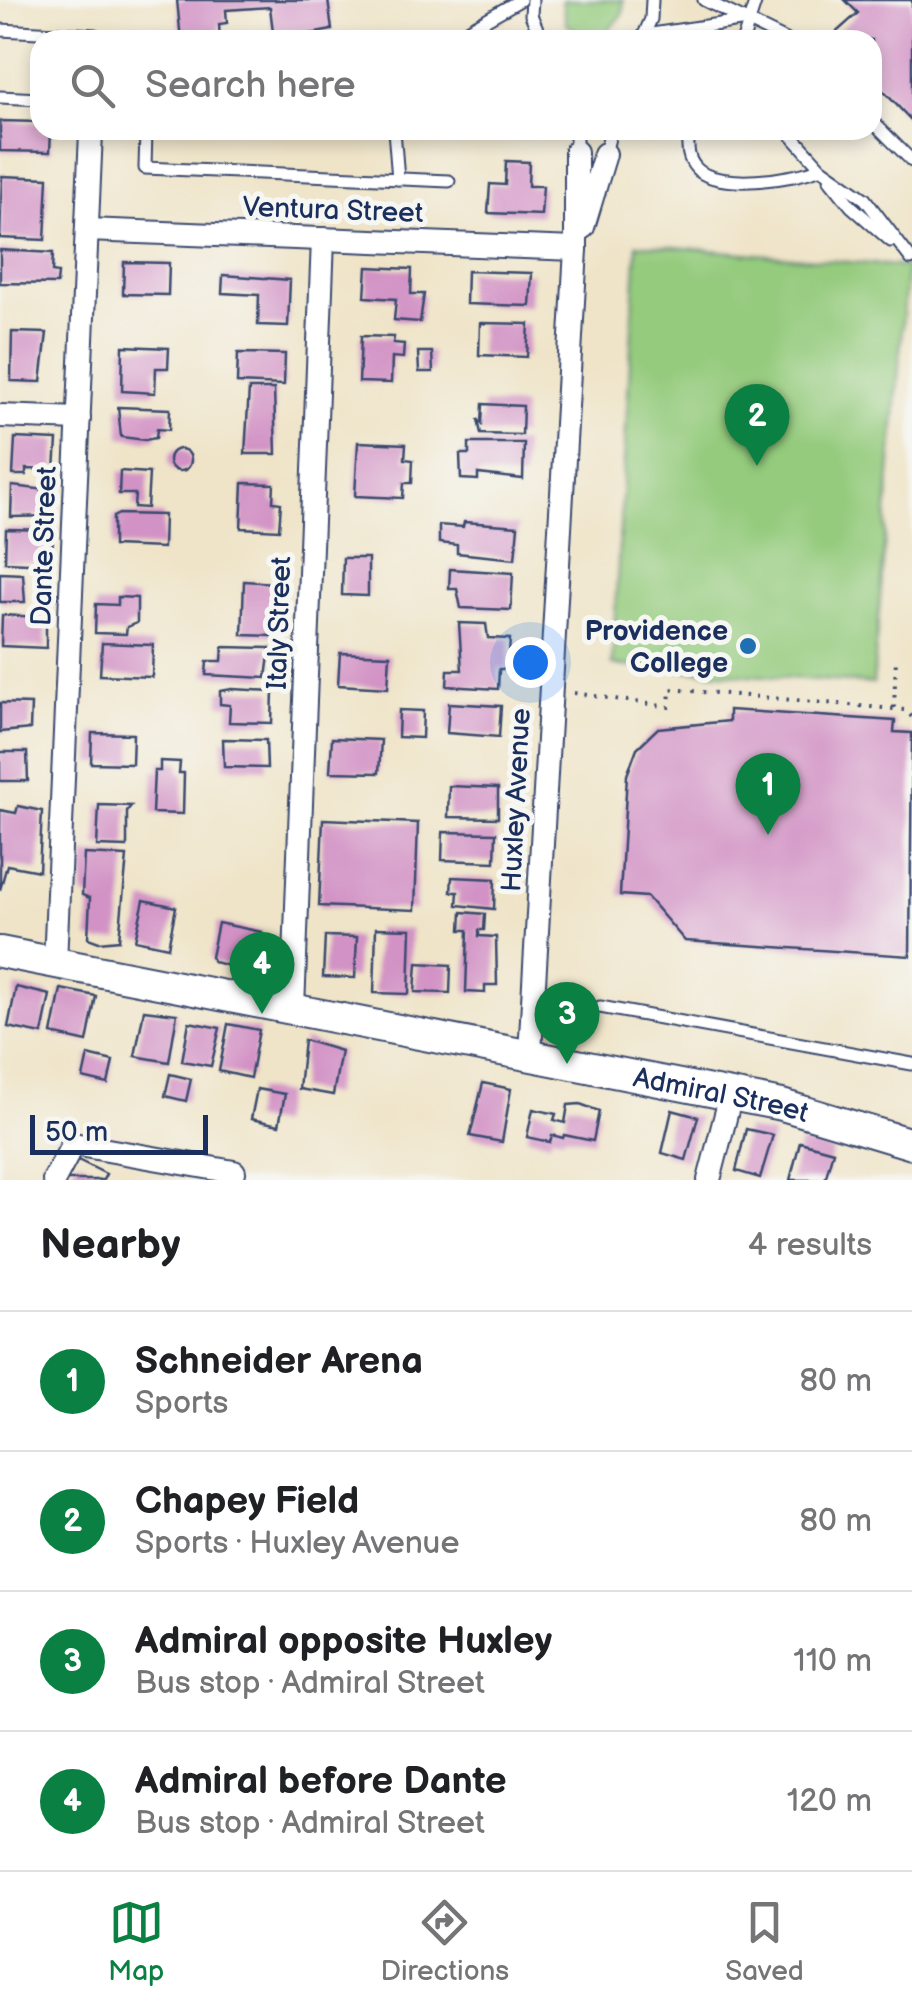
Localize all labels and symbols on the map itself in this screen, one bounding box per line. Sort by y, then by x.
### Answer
street label: Ventura Street [242,191,424,230]
pin: 2 [724,384,790,466]
street label: Dante Street [25,465,64,627]
street label: Italy Street [261,555,298,690]
place label: Providence College [585,615,728,680]
marker: Providence College [737,635,759,657]
your location [505,637,556,688]
street label: Huxley Avenue [495,707,538,893]
pin: 1 [736,752,800,835]
pin: 4 [230,932,294,1014]
pin: 3 [534,982,600,1064]
street label: Admiral Street [631,1061,813,1130]
scale bar [30,1110,208,1154]

